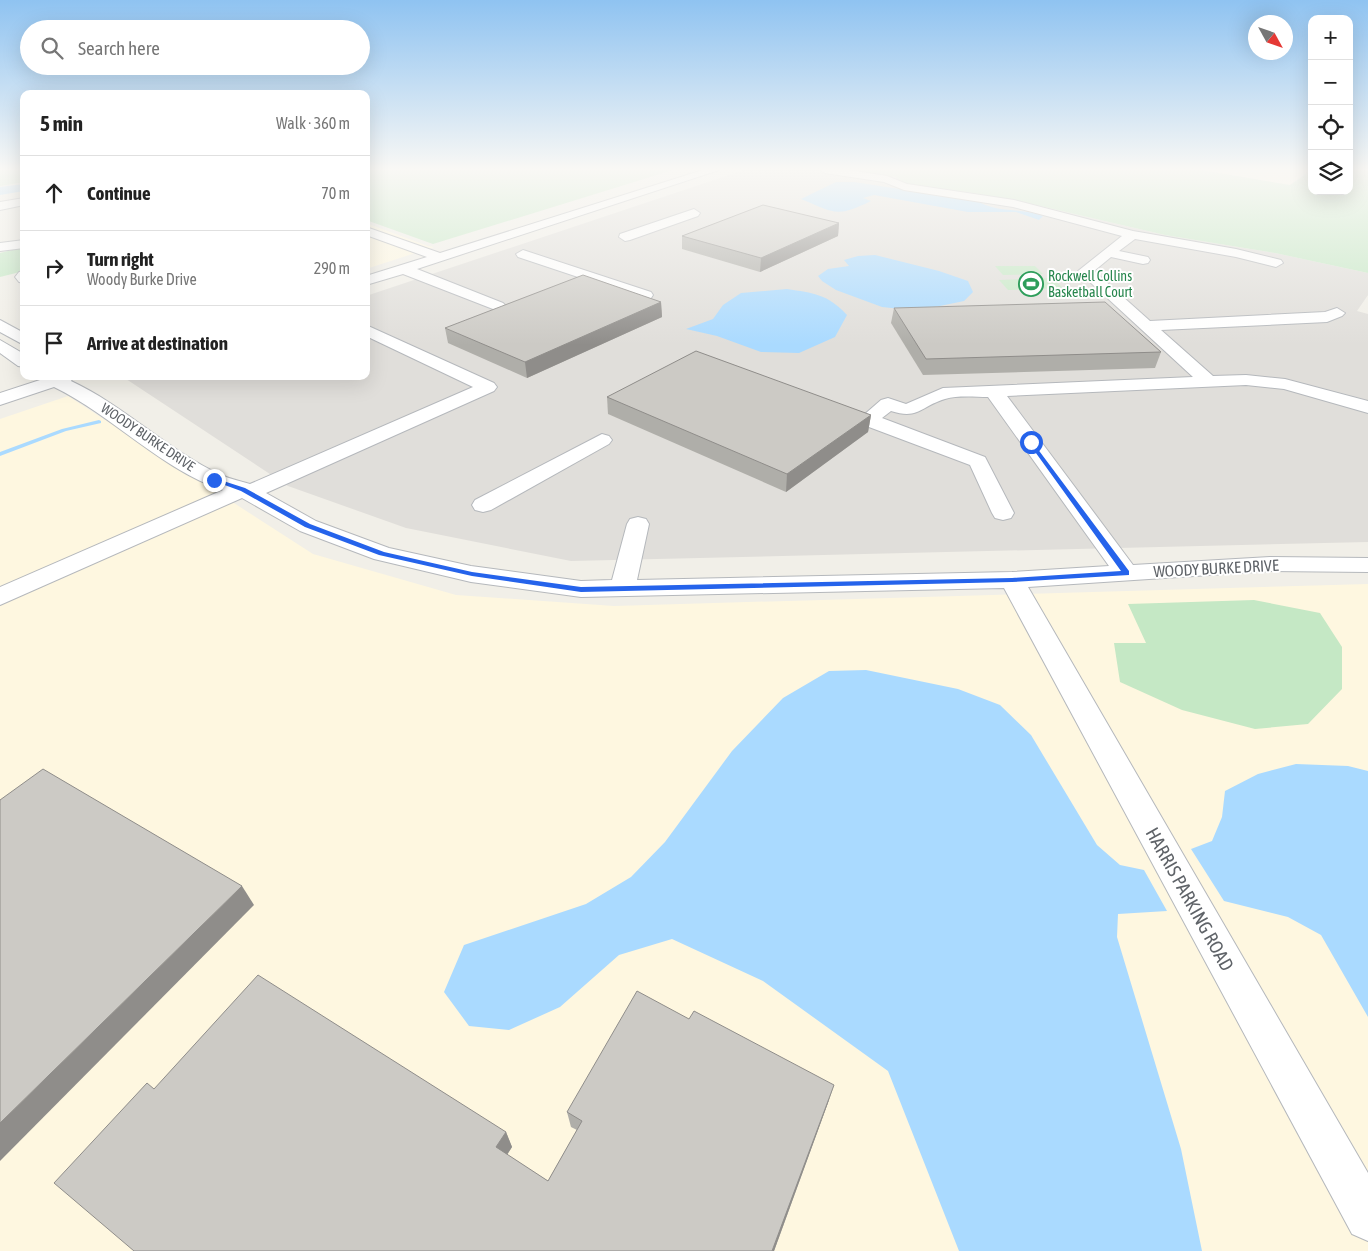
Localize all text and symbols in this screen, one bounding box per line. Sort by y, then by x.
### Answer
north arrow [1248,15,1293,60]
map controls [1308,15,1353,195]
button: + [1308,15,1353,60]
search box [20,20,370,75]
icon: search [38,34,66,62]
text: Search here [78,37,160,59]
button: − [1308,60,1353,105]
button: locate [1308,105,1353,150]
text: 5 min [40,111,83,135]
text: Walk · 360 m [276,114,350,132]
button: layers [1308,150,1353,195]
icon: ahead [40,179,68,207]
text: Continue [87,182,151,204]
text: 70 m [321,184,350,202]
text: Turn right [87,248,154,270]
icon: right [40,254,68,282]
text: 290 m [314,259,350,277]
place label: Rockwell Collins Basketball Court [1048,268,1133,300]
text: Woody Burke Drive [87,270,197,288]
sports icon: Rockwell Collins Basketball Court [1018,271,1044,297]
icon: arrive [40,329,68,357]
text: Arrive at destination [87,332,228,354]
street label: WOODY BURKE DRIVE [98,400,198,474]
route start [1020,431,1043,454]
route end [203,469,226,492]
street label: WOODY BURKE DRIVE [1153,556,1279,580]
street label: HARRIS PARKING ROAD [1141,823,1239,975]

